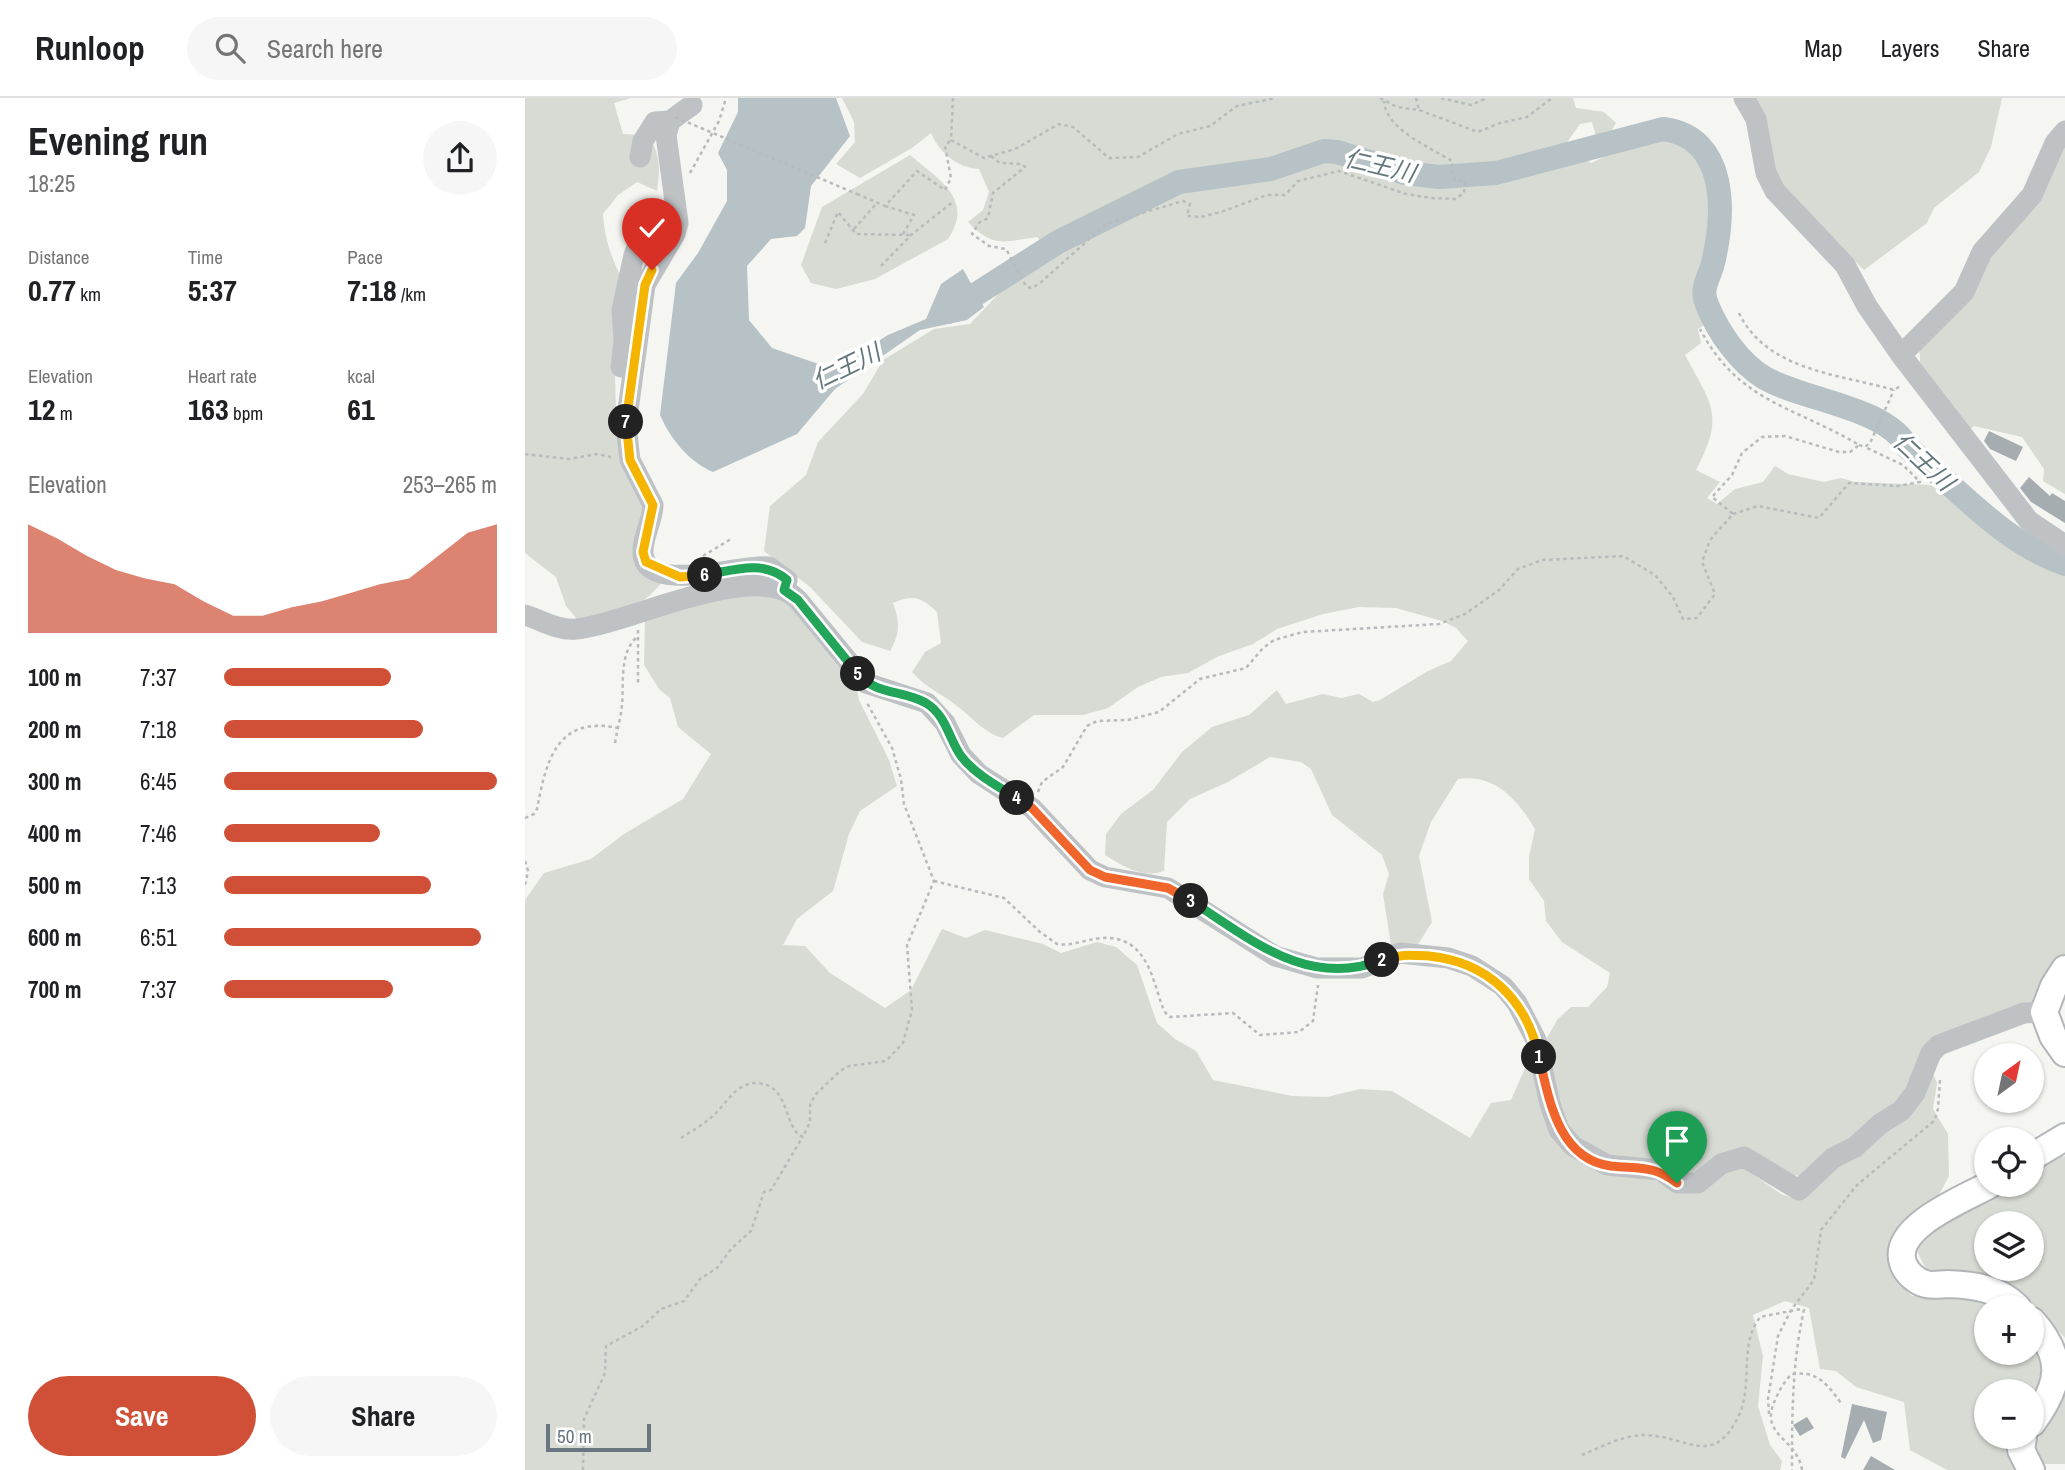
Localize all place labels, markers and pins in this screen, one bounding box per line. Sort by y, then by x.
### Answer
pin [622,198,682,270]
pin: 7 [609,404,644,440]
pin: 6 [687,558,723,592]
pin: 5 [841,656,875,692]
pin: 4 [1000,780,1035,816]
pin: 3 [1173,884,1209,918]
pin: 2 [1365,942,1399,978]
pin: 1 [1521,1040,1557,1074]
pin [1647,1111,1707,1183]

